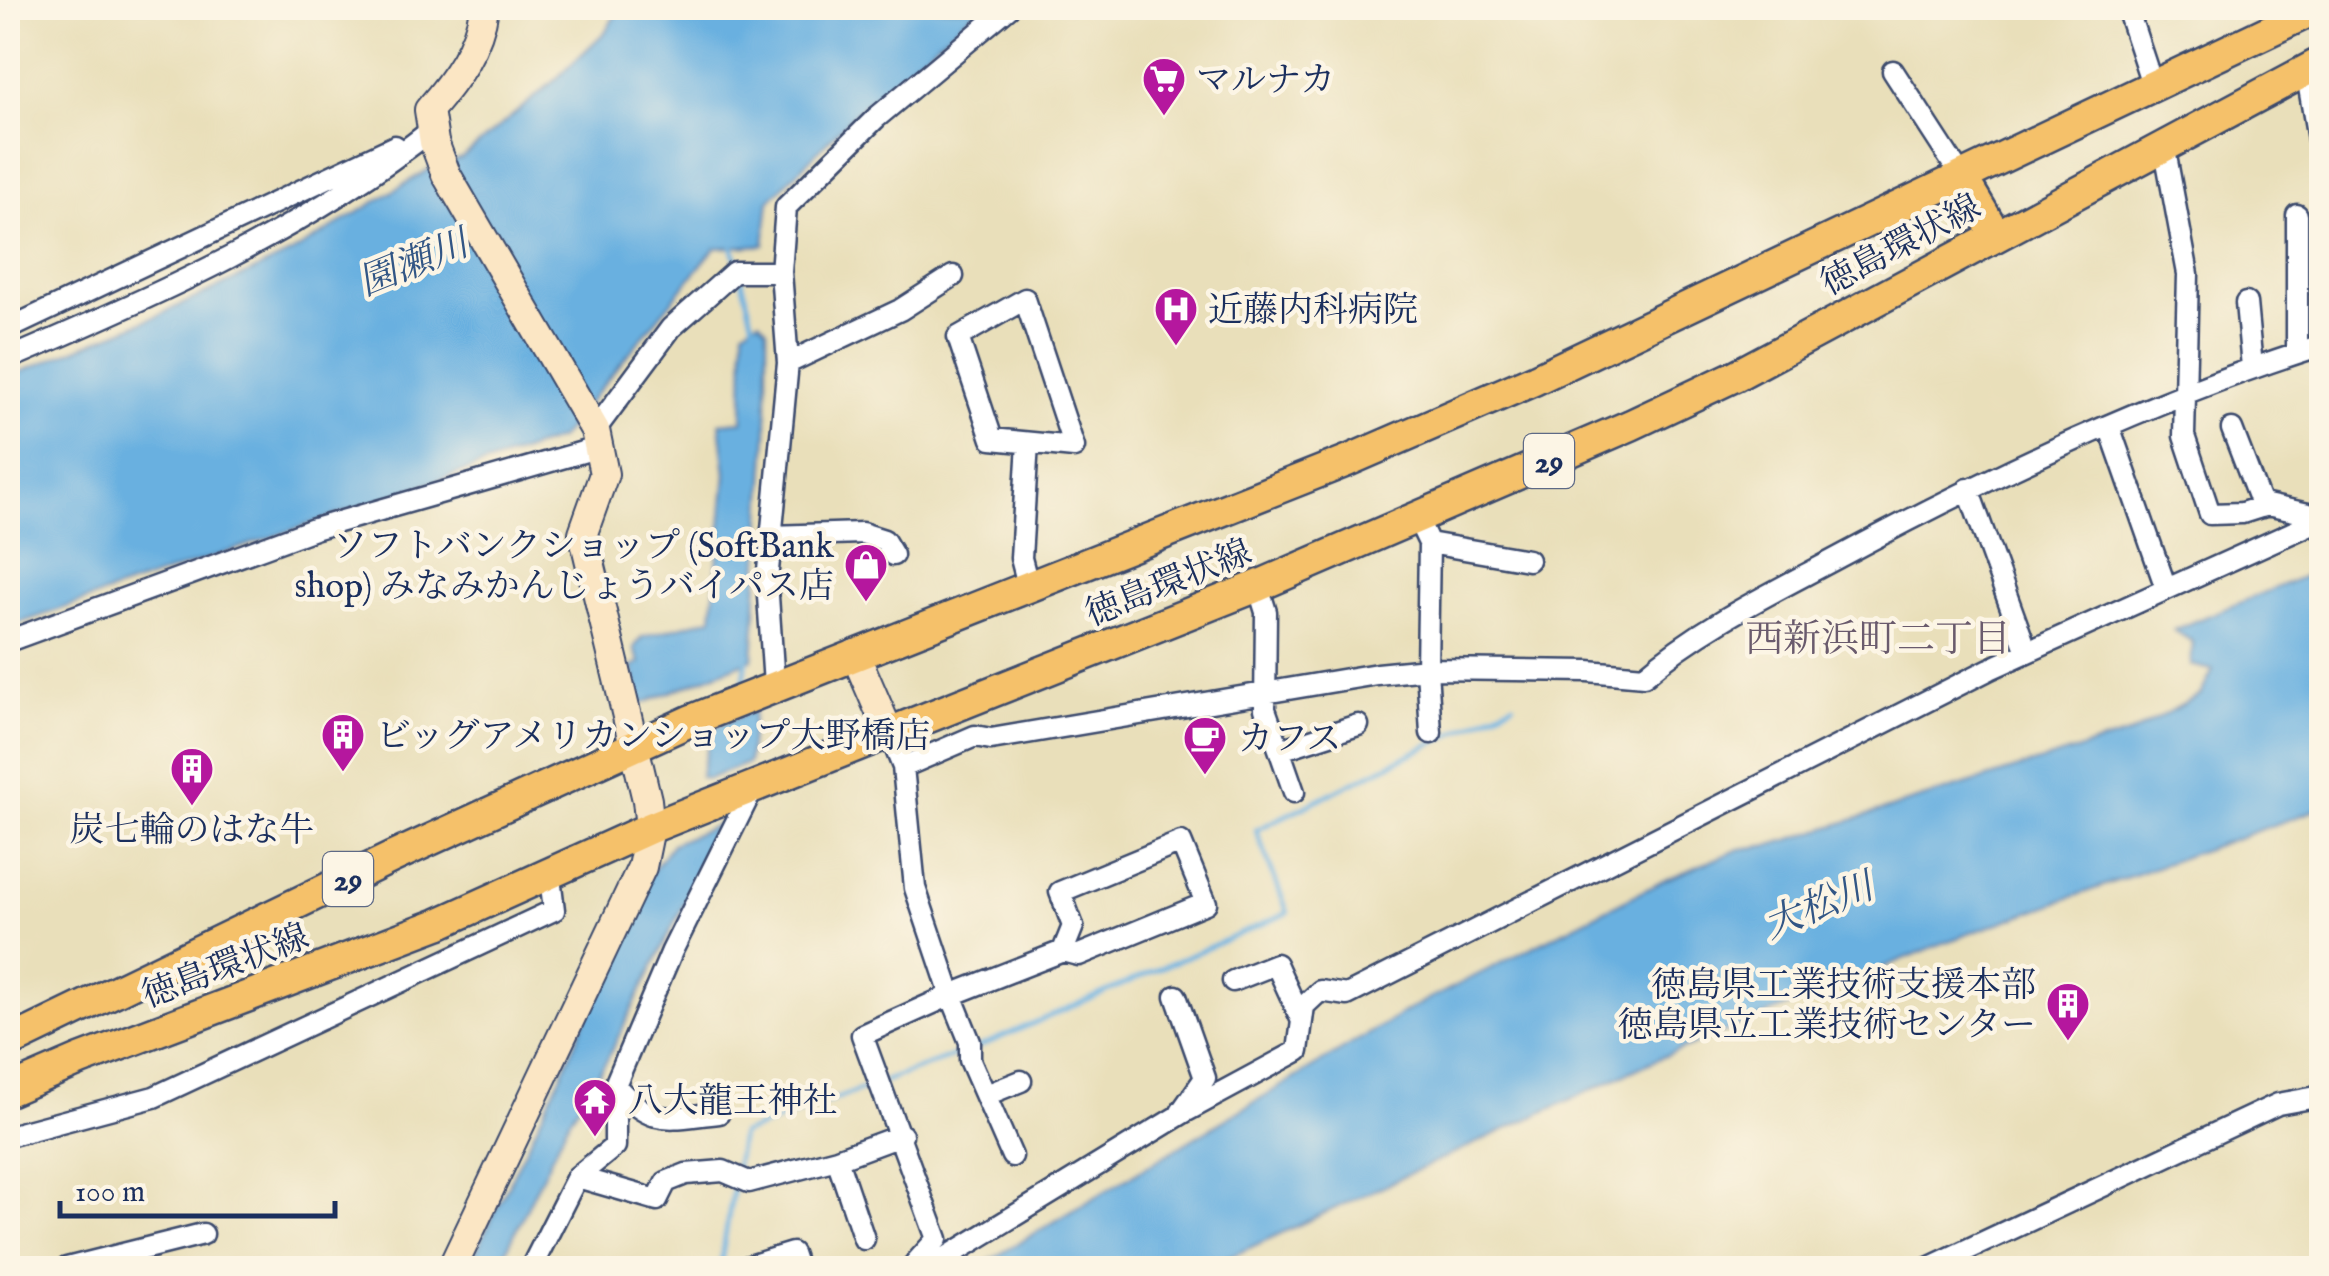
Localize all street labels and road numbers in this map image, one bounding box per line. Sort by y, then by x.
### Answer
street label: 徳島環状線 [1813,185,1989,307]
road number: 29 [1524,434,1574,488]
street label: 徳島環状線 [1079,531,1259,638]
road number: 29 [323,852,373,906]
street label: 徳島環状線 [136,915,316,1020]

